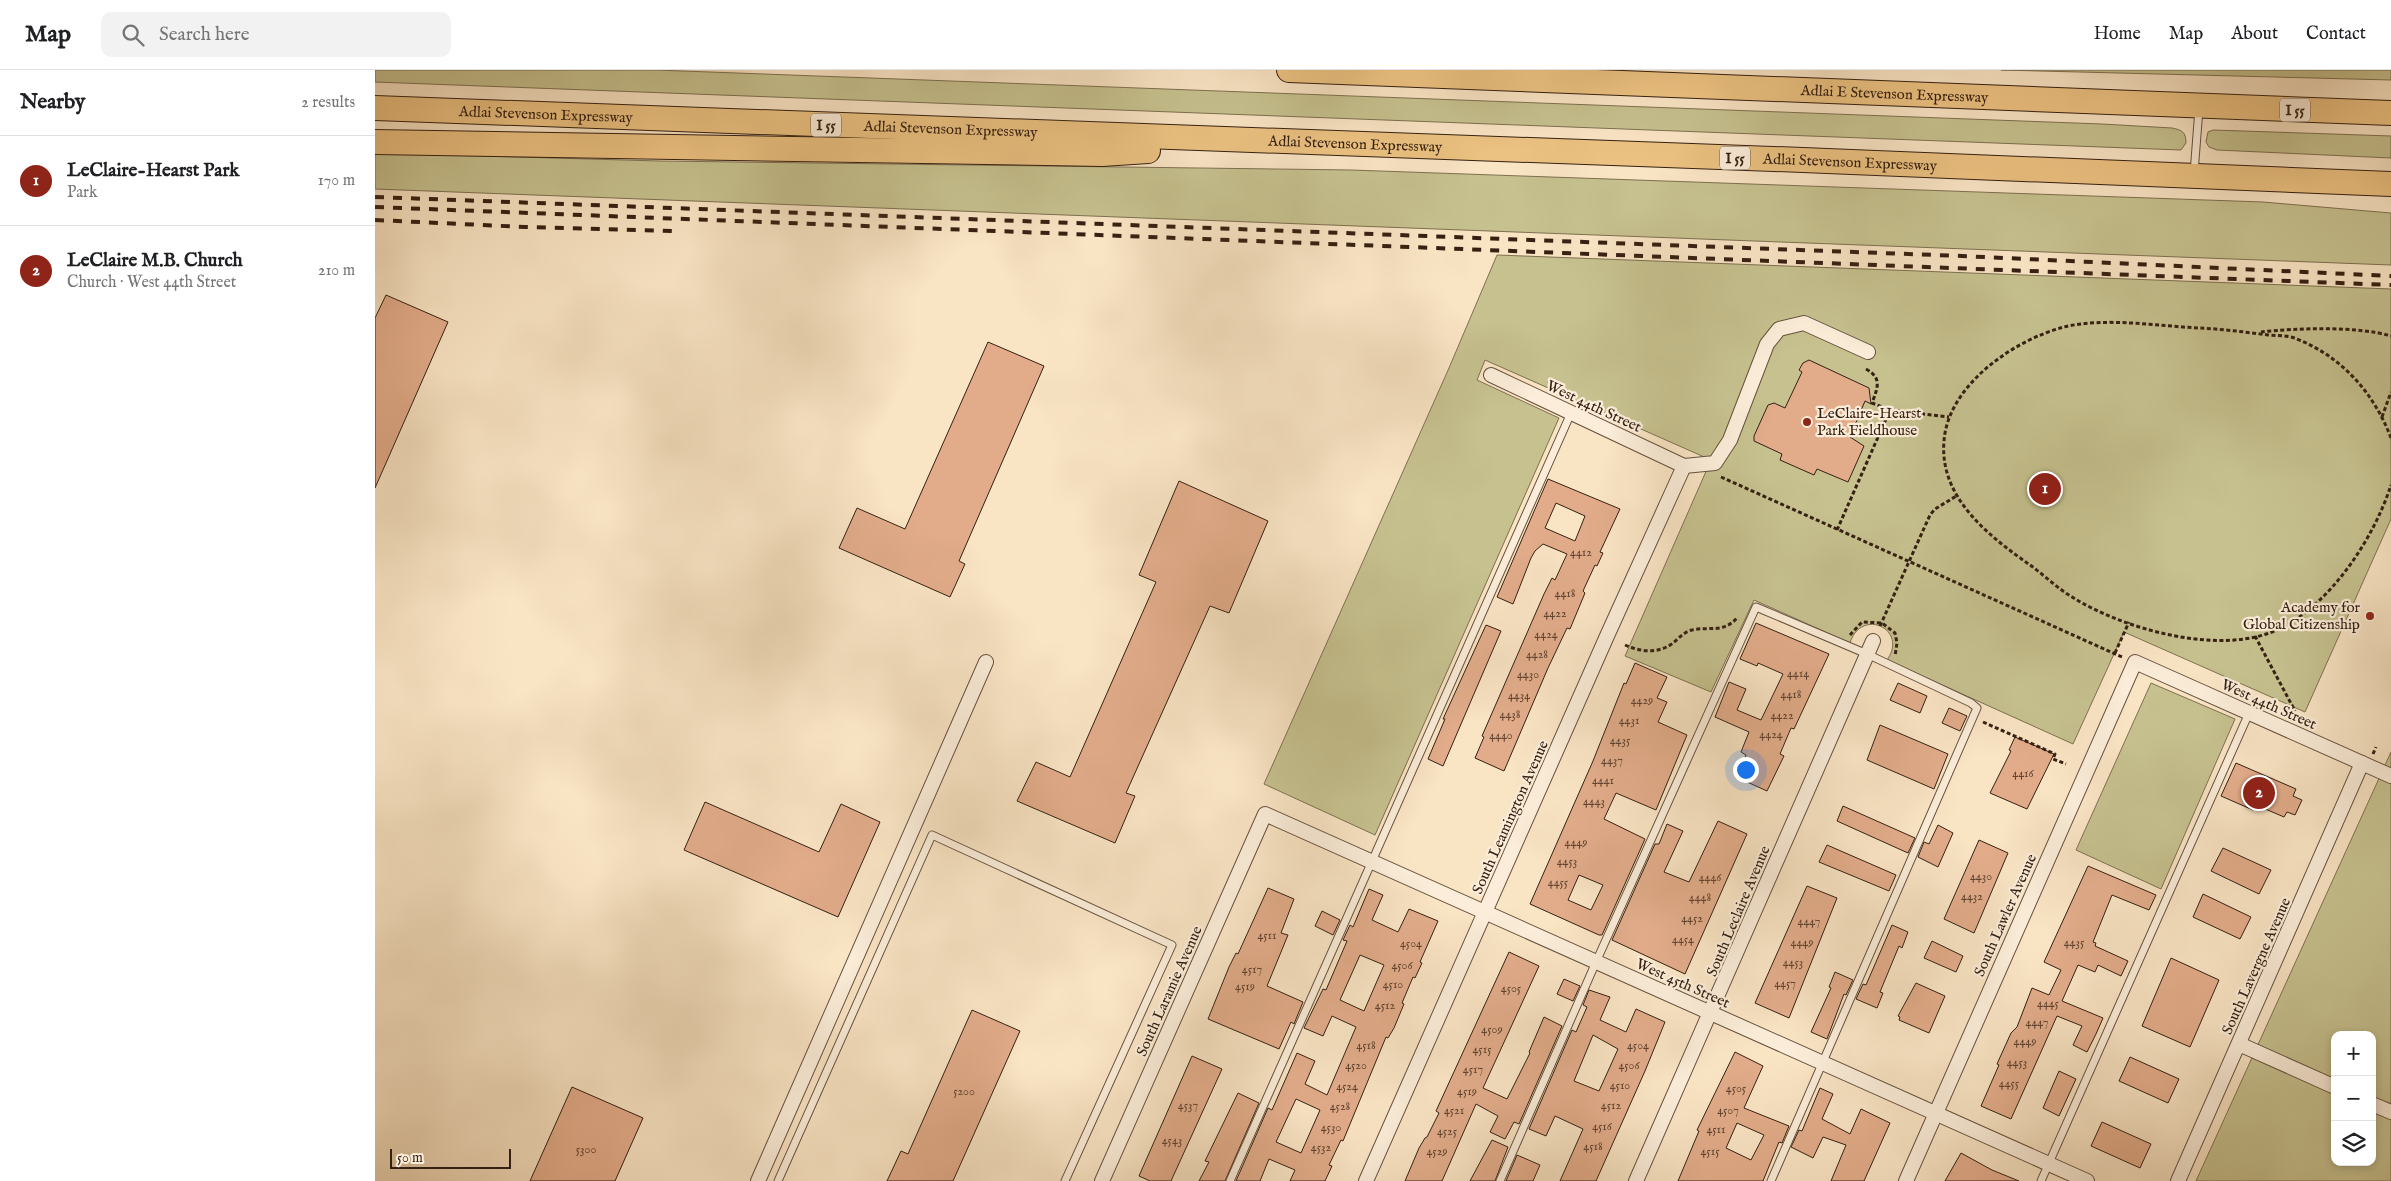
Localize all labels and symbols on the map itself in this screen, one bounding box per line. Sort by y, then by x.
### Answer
street label: Adlai E Stevenson Expressway [1799,81,1989,107]
road number: I 55 [2280,98,2310,122]
street label: Adlai Stevenson Expressway [457,102,634,127]
road number: I 55 [811,114,841,136]
street label: Adlai Stevenson Expressway [862,117,1039,142]
street label: Adlai Stevenson Expressway [1267,131,1443,157]
road number: I 55 [1720,146,1750,170]
street label: Adlai Stevenson Expressway [1762,150,1938,175]
street label: West 44th Street [1543,376,1644,437]
place label: LeClaire-Hearst Park Fieldhouse [1817,404,1921,440]
marker: LeClaire-Hearst Park Fieldhouse [1801,416,1813,428]
pin: 1 [2029,470,2061,508]
house number: 4412 [1570,545,1592,560]
house number: 4418 [1555,586,1576,601]
place label: Academy for Global Citizenship [2243,598,2360,634]
house number: 4422 [1543,606,1567,621]
marker: Academy for Global Citizenship [2364,610,2376,622]
house number: 4424 [1534,627,1558,642]
house number: 4428 [1526,647,1548,662]
house number: 4414 [1787,666,1809,681]
house number: 4430 [1517,667,1539,682]
street label: West 44th Street [2218,675,2319,734]
house number: 4418 [1781,687,1802,702]
house number: 4434 [1508,688,1530,703]
house number: 4429 [1631,693,1653,708]
house number: 4438 [1500,707,1521,722]
house number: 4422 [1770,708,1794,723]
house number: 4431 [1619,713,1639,728]
house number: 4424 [1759,727,1783,742]
house number: 4440 [1489,728,1513,743]
house number: 4435 [1610,733,1631,748]
street label: South Leamington Avenue [1468,737,1553,897]
house number: 4437 [1601,753,1623,768]
your location [1733,757,1759,783]
house number: 4416 [2012,766,2035,781]
house number: 4441 [1592,773,1614,788]
pin: 2 [2243,774,2275,812]
house number: 4443 [1583,794,1605,809]
house number: 4449 [1565,835,1587,850]
street label: South Leclaire Avenue [1702,843,1775,979]
street label: South Lawler Avenue [1970,851,2041,979]
house number: 4453 [1557,854,1577,869]
house number: 4430 [1970,869,1992,884]
house number: 4446 [1699,870,1722,885]
house number: 4455 [1548,875,1569,890]
house number: 4432 [1961,889,1983,904]
house number: 4448 [1689,890,1711,905]
street label: South Lavergne Avenue [2218,895,2295,1038]
house number: 4452 [1681,911,1703,926]
house number: 4447 [1798,914,1820,929]
street label: South Laramie Avenue [1132,923,1207,1059]
house number: 4511 [1257,928,1277,943]
house number: 4454 [1672,932,1694,947]
house number: 4449 [1791,935,1813,950]
house number: 4435 [2064,935,2085,950]
house number: 4504 [1400,936,1422,951]
street label: West 45th Street [1633,954,1733,1013]
house number: 4453 [1783,955,1803,970]
house number: 4506 [1391,958,1413,973]
house number: 4517 [1242,962,1262,977]
house number: 4457 [1774,976,1796,991]
house number: 4510 [1383,977,1403,992]
house number: 4519 [1235,979,1255,994]
house number: 4505 [1501,981,1522,996]
house number: 4445 [2037,996,2060,1011]
house number: 4512 [1375,998,1396,1013]
house number: 4447 [2026,1015,2048,1030]
house number: 4509 [1481,1022,1503,1037]
house number: 4449 [2014,1034,2036,1049]
house number: 4518 [1356,1038,1376,1053]
house number: 4504 [1627,1038,1649,1053]
house number: 4515 [1472,1042,1492,1057]
house number: 4453 [2007,1055,2027,1070]
house number: 4520 [1345,1058,1367,1073]
house number: 4506 [1618,1058,1640,1073]
house number: 4517 [1463,1062,1483,1077]
house number: 4455 [1999,1076,2020,1091]
house number: 4510 [1610,1078,1630,1093]
house number: 4524 [1336,1079,1358,1094]
house number: 4505 [1726,1081,1747,1096]
house number: 5200 [953,1084,975,1099]
house number: 4519 [1457,1084,1477,1099]
house number: 4537 [1178,1098,1198,1113]
house number: 4512 [1601,1098,1622,1113]
house number: 4528 [1330,1099,1351,1114]
house number: 4521 [1444,1103,1464,1118]
house number: 4507 [1717,1103,1739,1118]
house number: 4516 [1592,1119,1613,1134]
house number: 4530 [1321,1120,1341,1135]
house number: 4511 [1706,1122,1726,1137]
house number: 4525 [1437,1124,1458,1139]
house number: 4543 [1162,1133,1182,1148]
house number: 4518 [1583,1139,1603,1154]
house number: 4532 [1311,1140,1332,1155]
house number: 5300 [576,1142,596,1157]
house number: 4529 [1426,1144,1448,1159]
house number: 4515 [1700,1144,1720,1159]
scale bar [390,1146,511,1169]

